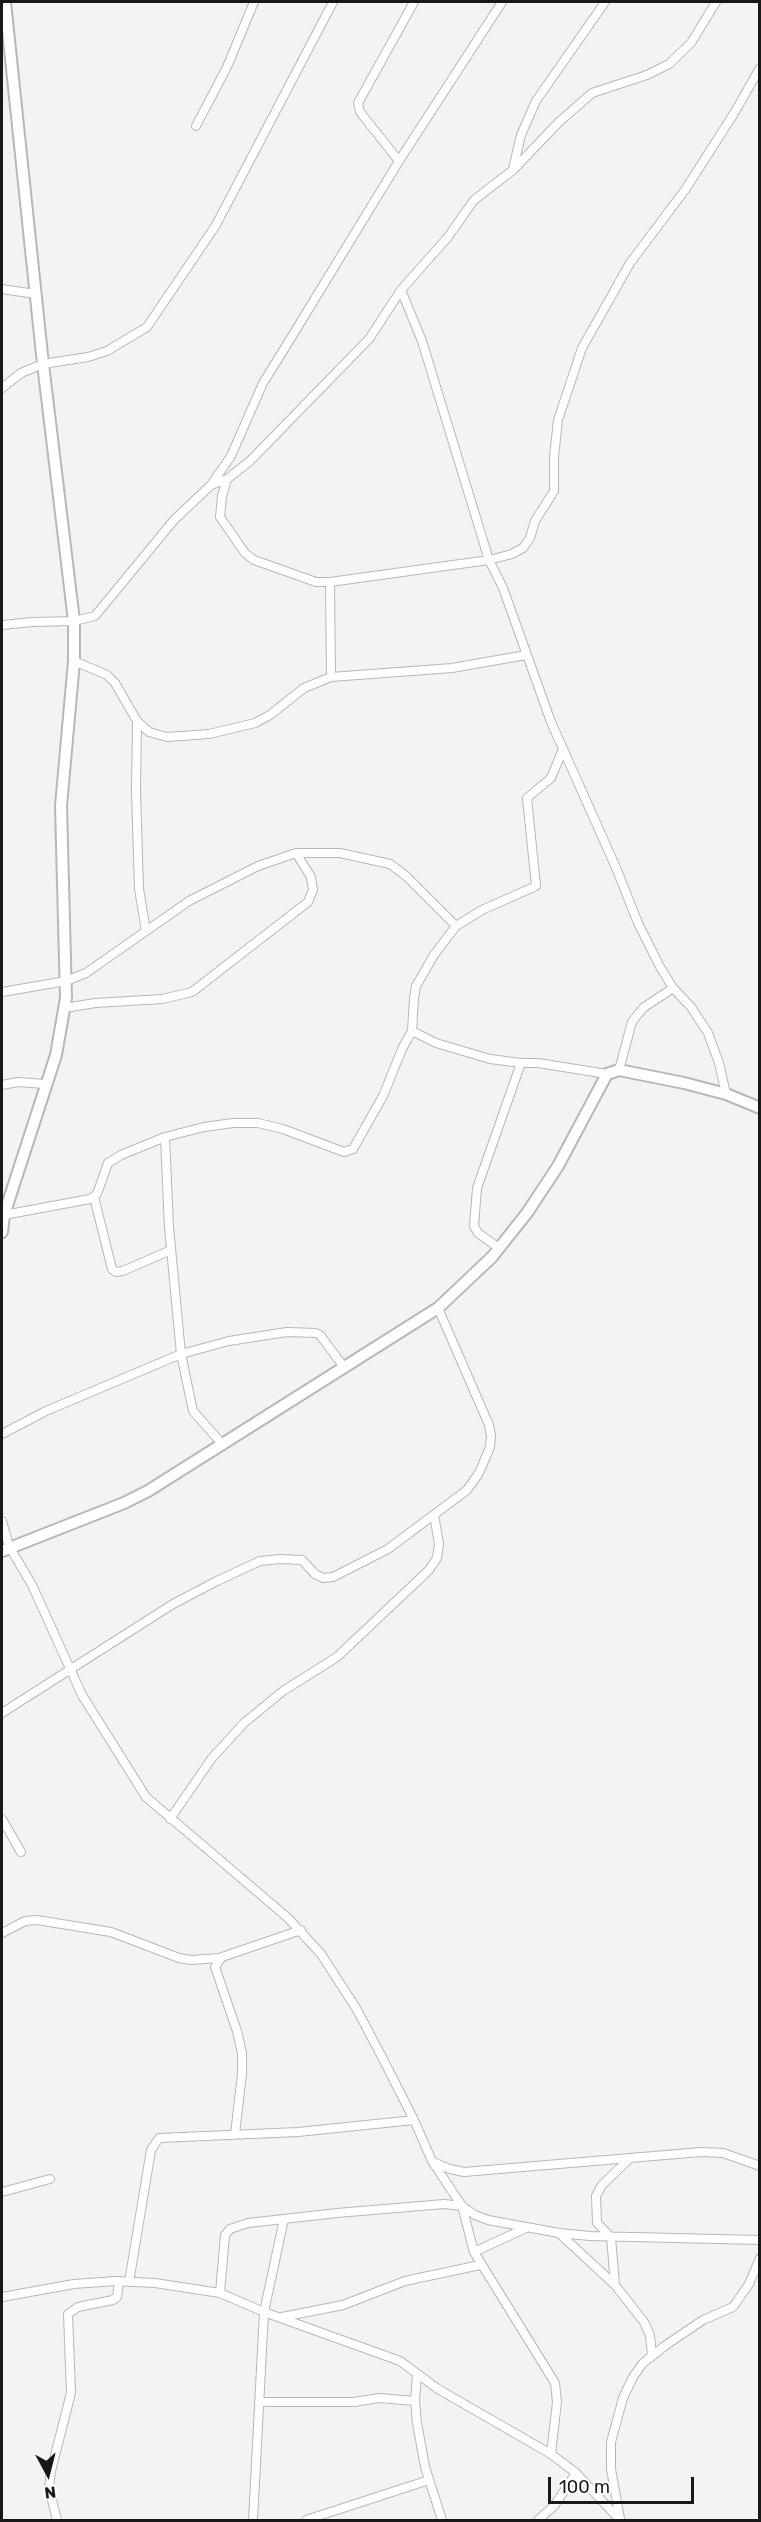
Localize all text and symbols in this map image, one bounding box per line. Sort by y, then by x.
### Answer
north arrow [18,2444,78,2504]
scale bar [551,2465,696,2503]
text: 100 m [559,2476,610,2498]
text: N [43,2482,57,2502]

